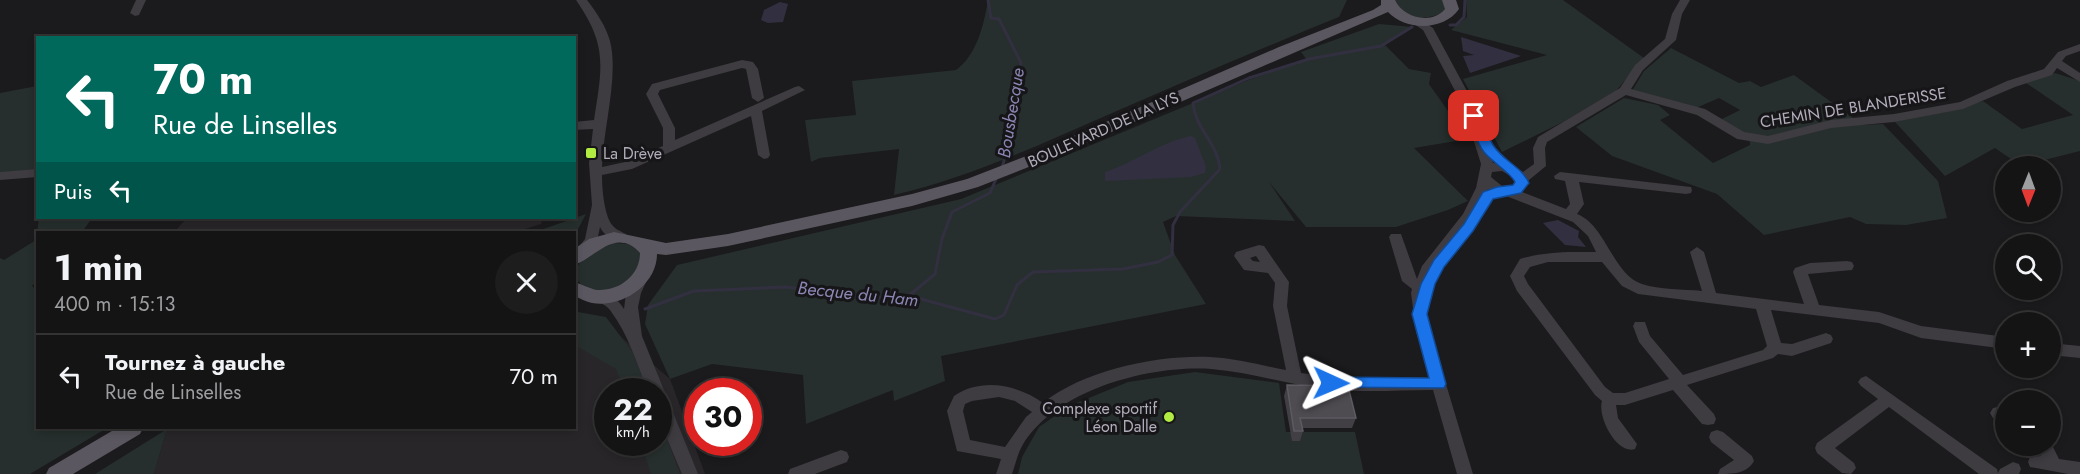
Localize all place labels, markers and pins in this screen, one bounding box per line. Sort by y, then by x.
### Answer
pin [1448,90,1499,141]
place label: La Drève [603,142,662,165]
marker: La Drève [584,146,598,160]
place label: Complexe sportif Léon Dalle [1042,397,1157,438]
marker: Complexe sportif Léon Dalle [1162,410,1176,424]

